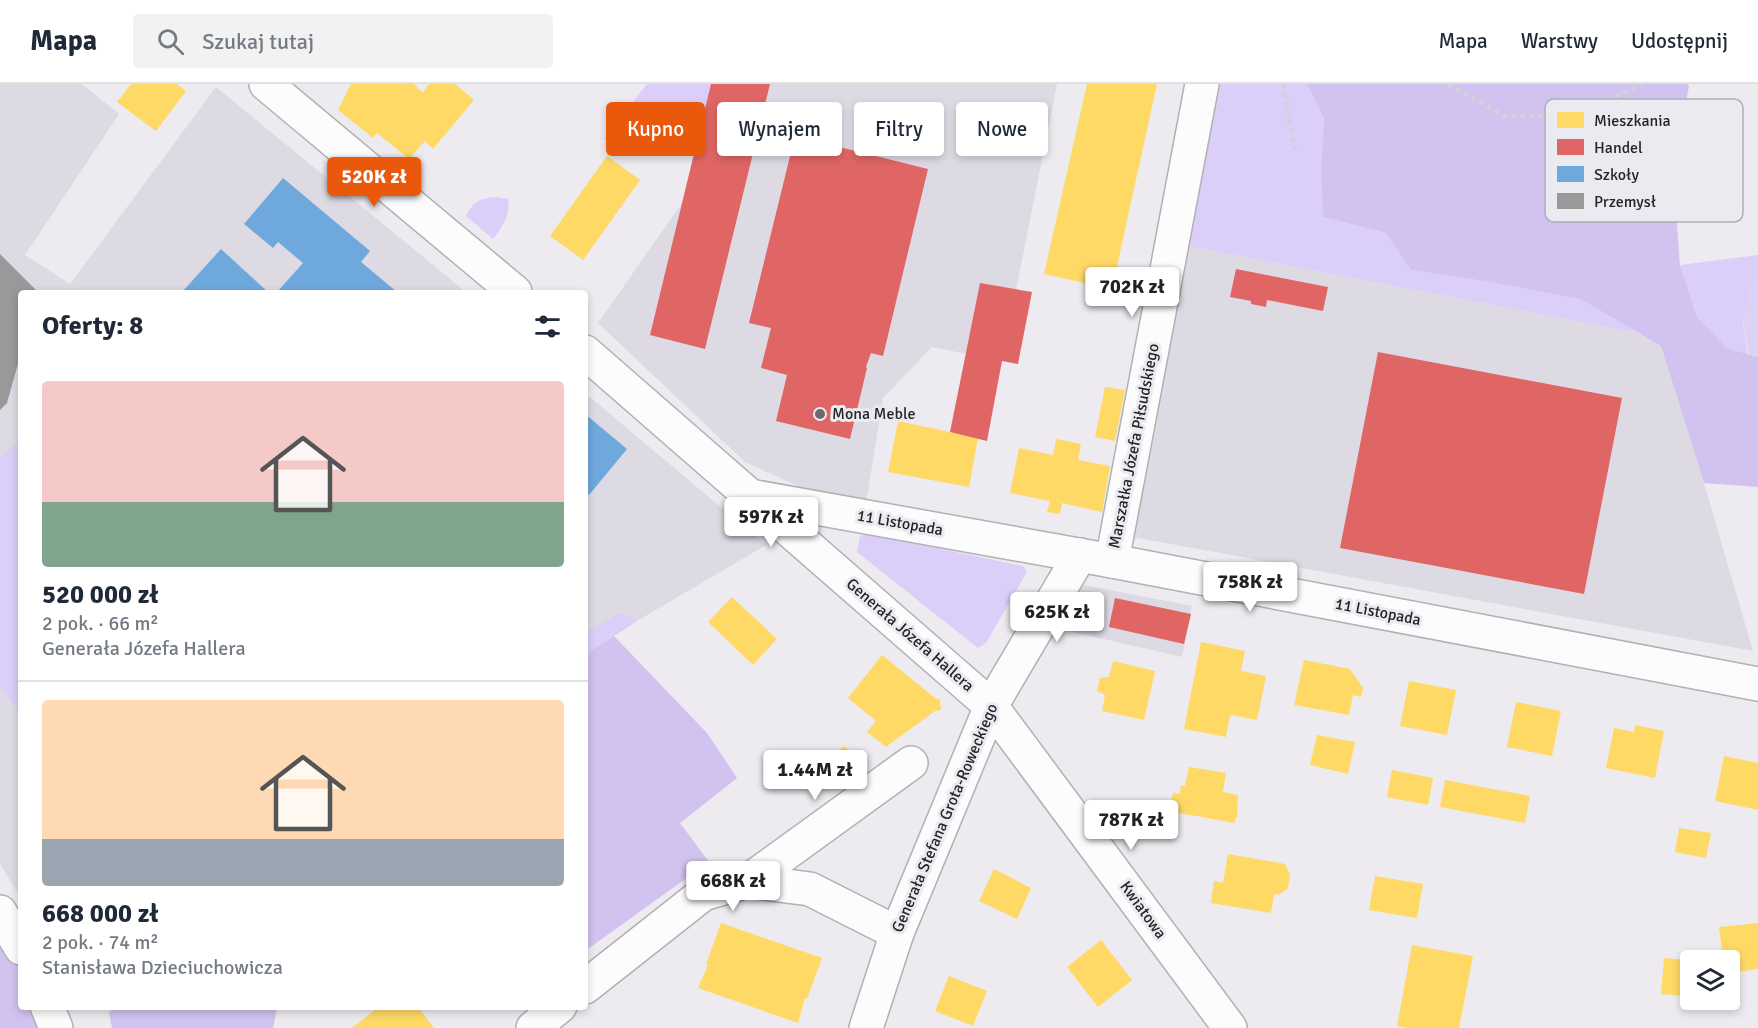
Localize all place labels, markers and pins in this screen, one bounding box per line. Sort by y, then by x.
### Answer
pin: 520K zł [319,157,429,208]
pin: 702K zł [1077,267,1187,318]
place label: Mona Meble [832,404,916,424]
marker: Mona Meble [813,407,827,421]
pin: 597K zł [716,497,826,548]
pin: 758K zł [1195,562,1305,613]
pin: 625K zł [1002,592,1112,643]
pin: 1.44M zł [753,750,877,801]
pin: 787K zł [1076,800,1186,851]
pin: 668K zł [678,861,788,912]

